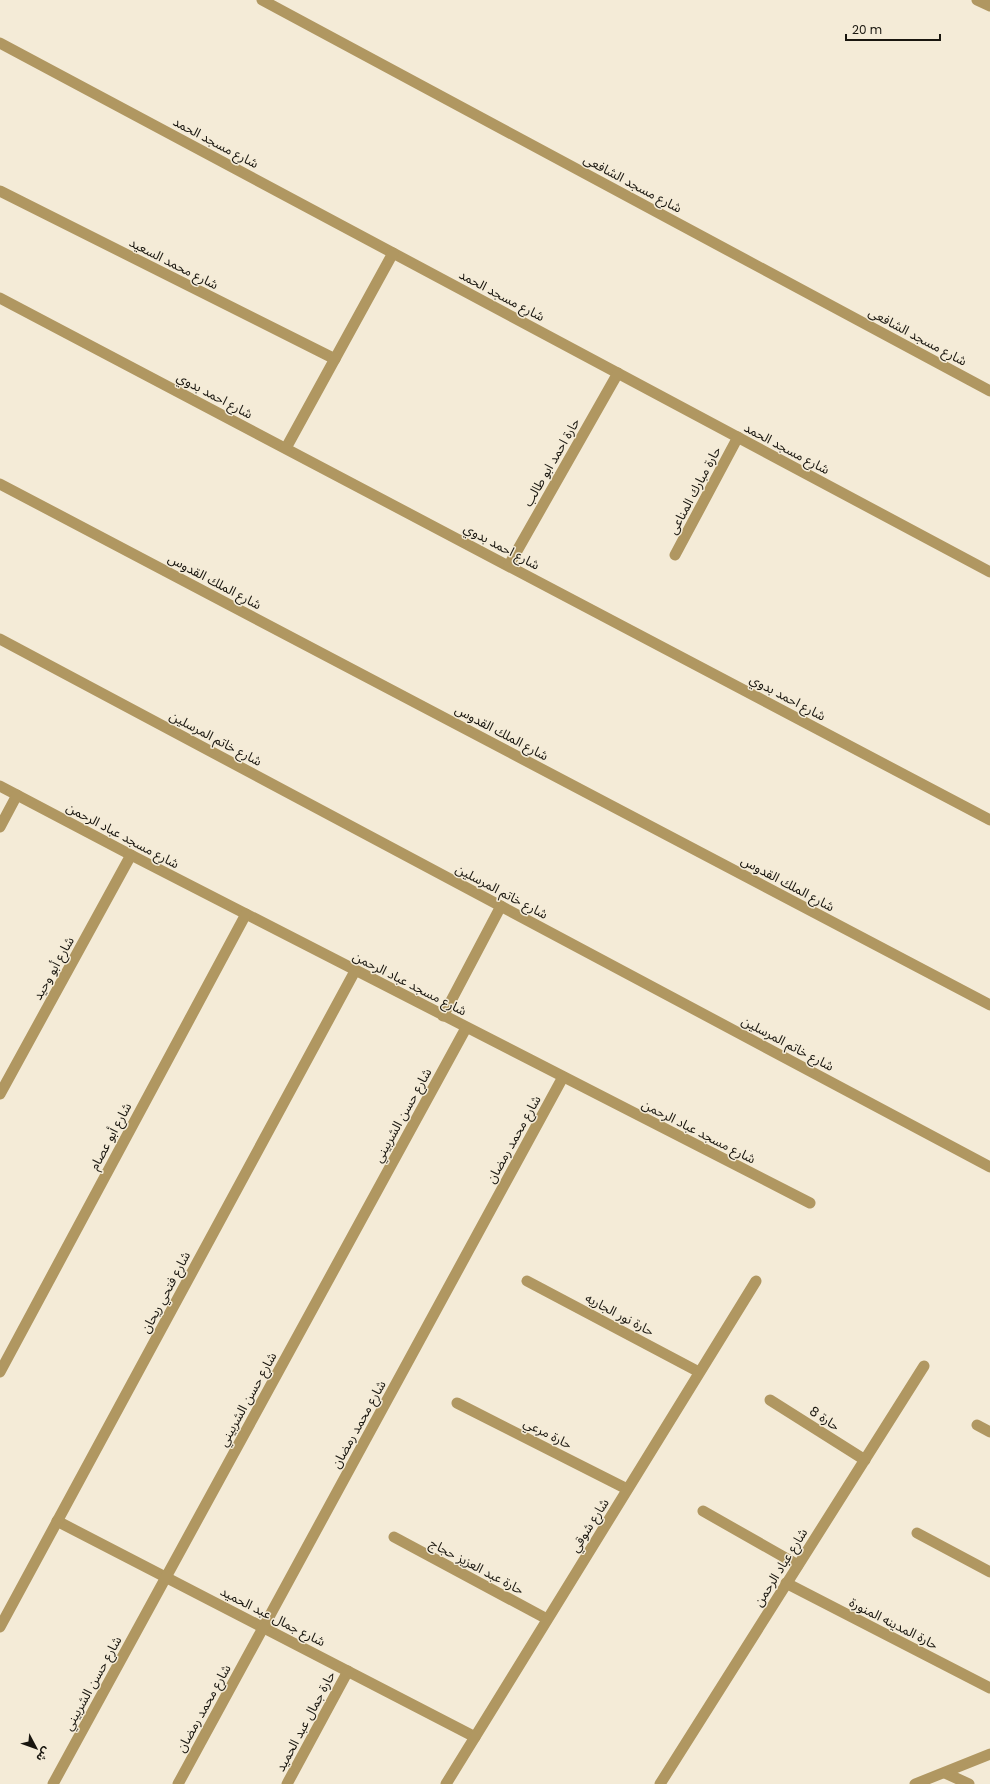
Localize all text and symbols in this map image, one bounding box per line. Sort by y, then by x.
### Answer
scale bar [846,16,940,42]
text: 20 m [852,21,882,38]
street label: شارع مسجد الحمد [169,112,262,174]
street label: شارع مسجد الشافعى [580,150,685,218]
street label: شارع محمد السعيد [125,233,222,295]
street label: شارع مسجد الحمد [455,265,548,327]
street label: شارع مسجد الشافعى [865,303,970,371]
street label: شارع احمد بدوي [173,367,256,424]
street label: حارة احمد ابو طالب [518,414,585,510]
street label: شارع مسجد الحمد [740,418,833,480]
street label: حارة مبارك المناعى [663,443,726,538]
street label: شارع احمد بدوي [460,518,543,575]
street label: شارع الملك القدوس [164,549,265,615]
street label: شارع احمد بدوي [746,669,829,726]
street label: شارع الملك القدوس [451,700,552,766]
street label: شارع خاتم المرسلين [166,706,265,772]
street label: شارع مسجد عباد الرحمن [62,798,183,874]
street label: شارع الملك القدوس [737,851,838,917]
street label: شارع خاتم المرسلين [452,859,551,925]
street label: شارع أبو وحيد [28,933,80,1004]
street label: شارع مسجد عباد الرحمن [349,946,470,1021]
street label: شارع خاتم المرسلين [738,1011,837,1077]
street label: شارع حسن الشربيني [369,1065,437,1166]
street label: شارع محمد رمضان [481,1092,546,1187]
street label: شارع مسجد عباد الرحمن [638,1094,759,1169]
street label: شارع أبو عصام [85,1099,137,1174]
street label: شارع فتحي ريحان [136,1248,196,1337]
street label: حارة نور الجاريه [582,1288,658,1341]
street label: شارع حسن الشربيني [214,1349,282,1450]
street label: شارع محمد رمضان [326,1377,391,1472]
street label: حارة 8 [806,1402,844,1435]
street label: حارة مرعي [520,1413,576,1455]
street label: شارع شوقي [565,1495,614,1556]
street label: شارع عباد الرحمن [749,1524,813,1611]
street label: حارة عبد العزيز حجاج [426,1534,528,1600]
street label: شارع جمال عبد الحميد [216,1582,329,1652]
street label: حارة المدينه المنورة [846,1593,942,1654]
street label: شارع حسن الشربيني [59,1633,127,1734]
street label: شارع محمد رمضان [171,1661,236,1756]
street label: حارة جمال عبد الحميد [271,1667,340,1775]
north arrow [16,1728,56,1768]
text: ش [33,1744,55,1765]

